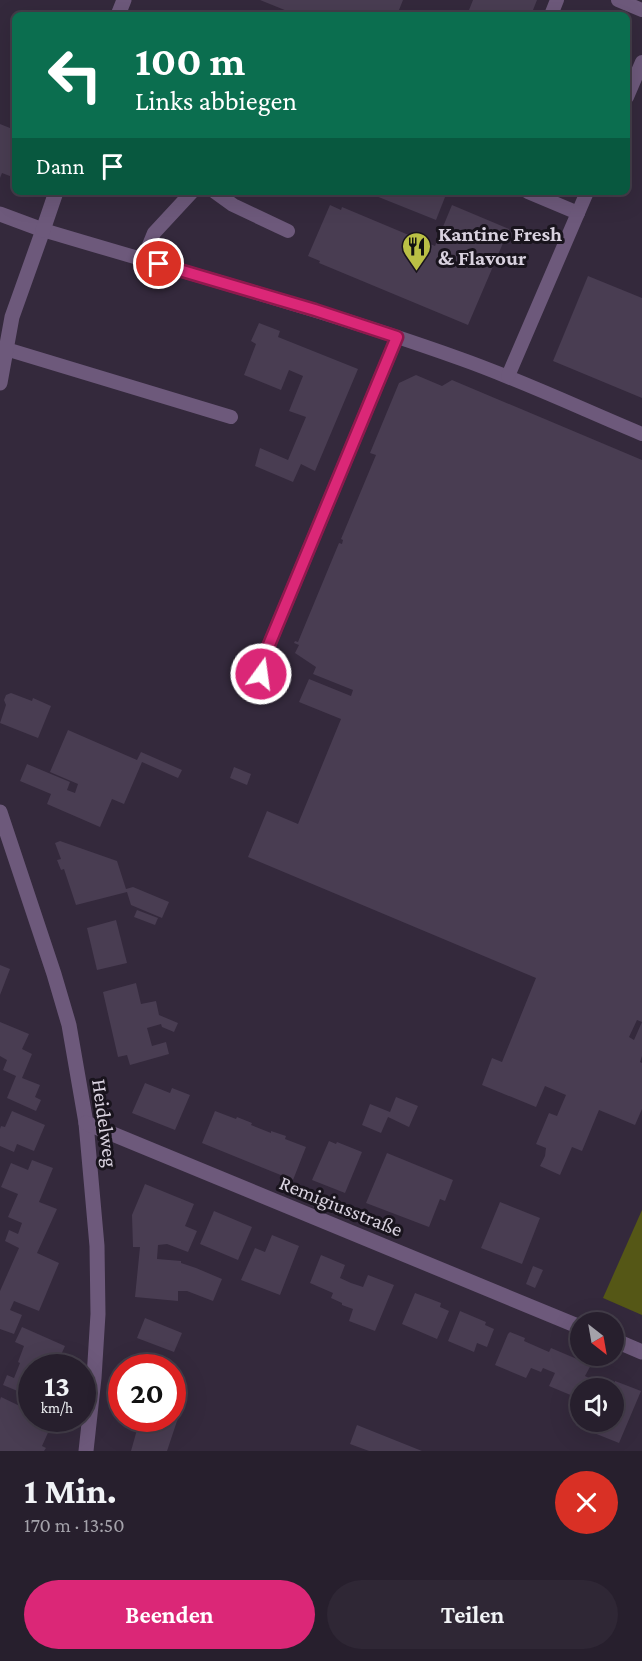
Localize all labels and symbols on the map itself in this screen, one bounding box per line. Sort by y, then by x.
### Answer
place label: Kantine Fresh & Flavour [438,222,562,270]
restaurant icon: Kantine Fresh & Flavour [401,230,433,272]
pin [133,238,184,289]
position arrow [229,642,293,706]
street label: Heidelweg [87,1077,123,1169]
street label: Remigiusstraße [276,1170,406,1242]
north arrow [570,1312,624,1366]
speed limit sign: 20 [108,1354,186,1432]

